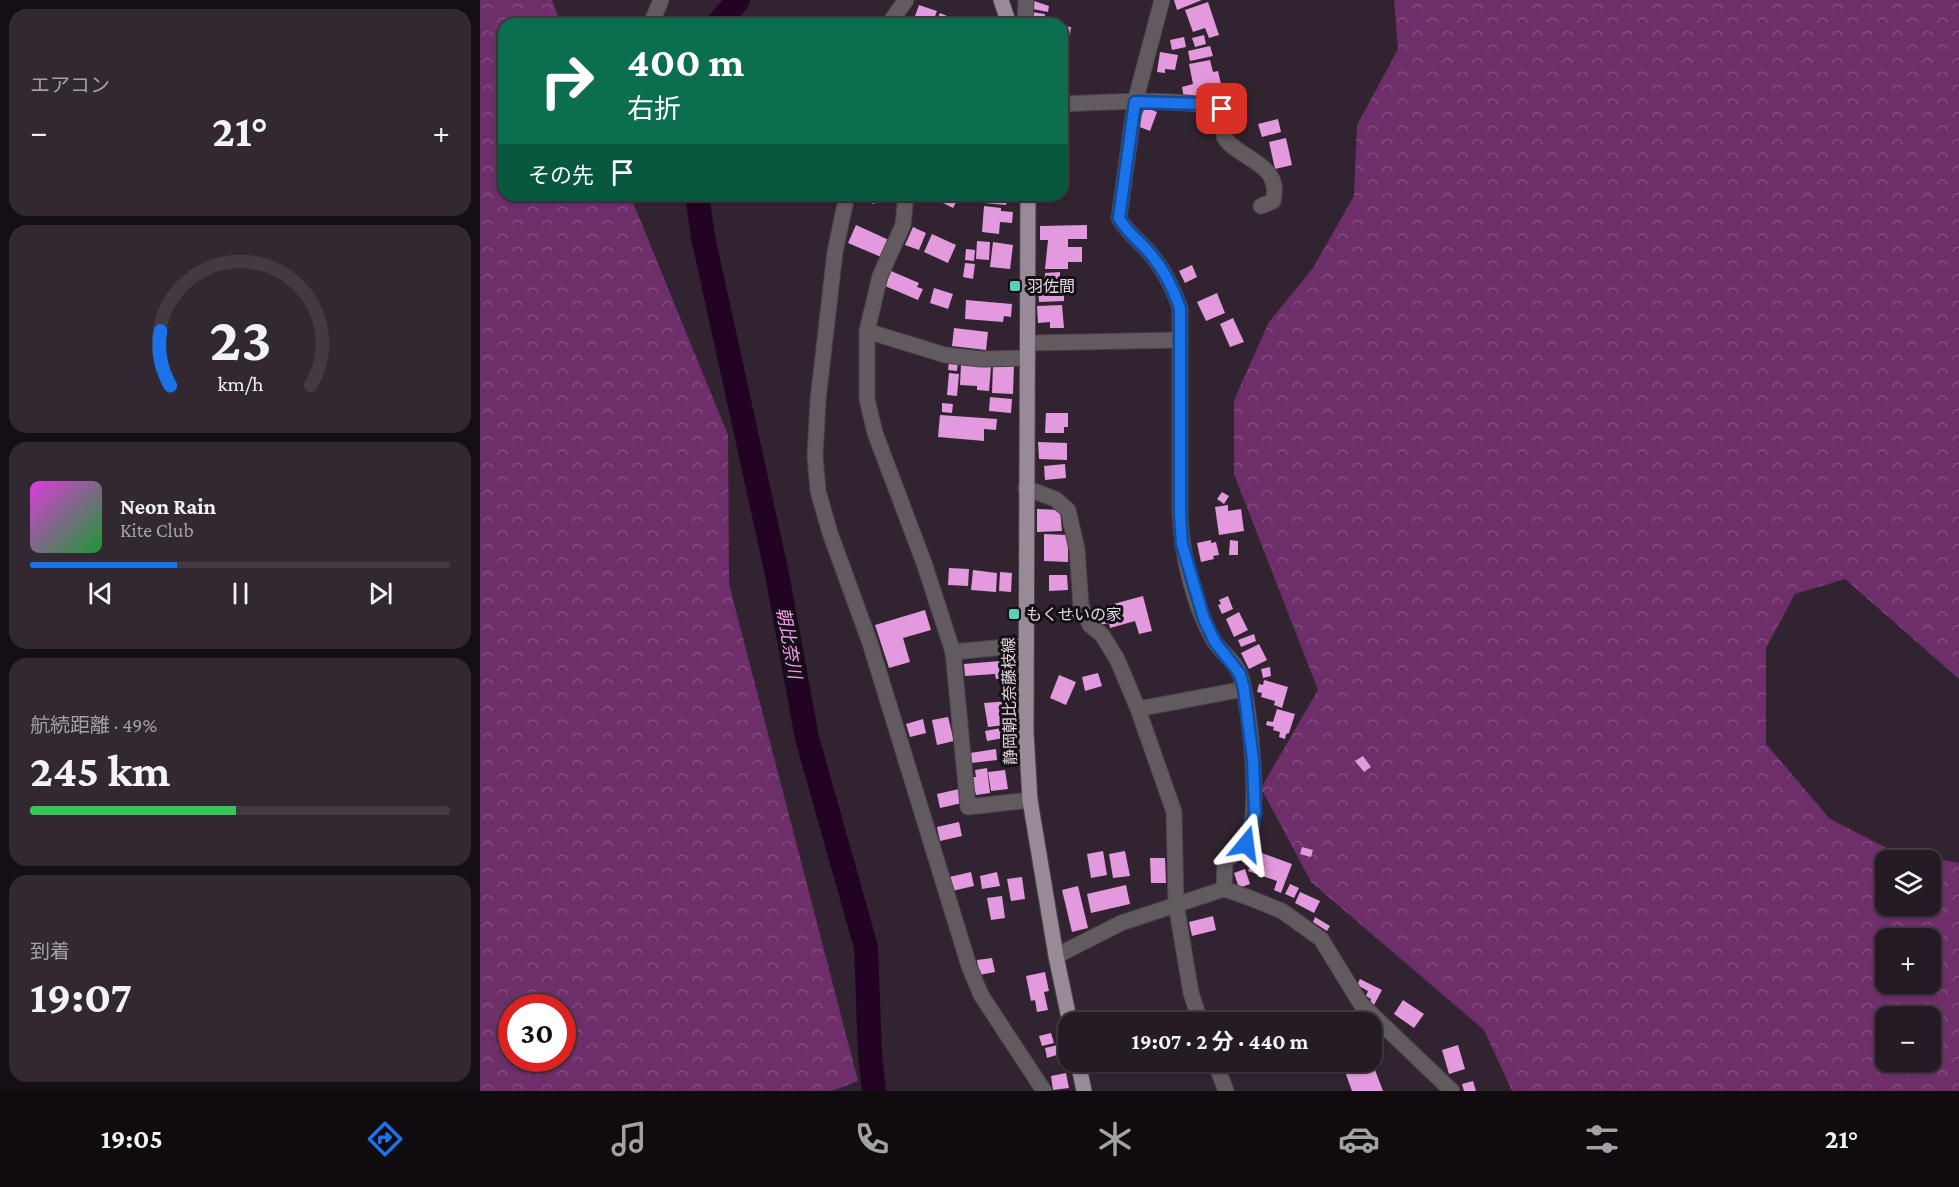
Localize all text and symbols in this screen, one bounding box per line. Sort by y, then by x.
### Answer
text: 400 m [627,38,744,85]
icon: right [528,42,606,120]
text: エアコン [30,74,110,96]
pin [1196,83,1247,134]
icon: arrive [1205,92,1238,125]
text: 右折 [627,94,681,124]
text: 21° [212,106,268,156]
text: − [30,113,47,150]
text: + [433,113,450,150]
icon: arrive [606,156,639,189]
text: その先 [528,163,594,188]
place label: 羽佐間 [1027,278,1075,295]
marker: 羽佐間 [1008,279,1022,293]
text: 23 [209,304,271,373]
text: km/h [217,373,264,397]
text: Neon Rain [120,494,216,519]
text: Kite Club [120,519,194,541]
icon: previous [84,577,117,610]
icon: pause [224,577,257,610]
icon: next [364,577,397,610]
water label: 朝比奈川 [773,606,805,682]
place label: もくせいの家 [1026,606,1122,623]
marker: もくせいの家 [1007,607,1021,621]
street label: 静岡朝比奈藤枝線 [1000,637,1019,765]
text: 航続距離 · 49% [30,714,157,736]
text: 245 km [30,746,170,796]
position arrow [1214,812,1278,876]
map controls [1875,850,1941,1072]
button: layers [1875,850,1941,916]
button: + [1875,928,1941,994]
text: 到着 [30,940,70,962]
text: 19:07 [30,972,132,1022]
speed limit sign: 30 [498,994,576,1072]
button: − [1875,1006,1941,1072]
text: 19:07 · 2 分 · 440 m [1132,1029,1308,1054]
icon: directions [364,1118,406,1160]
icon: music [608,1118,650,1160]
icon: phone [851,1118,893,1160]
icon: climate [1094,1118,1136,1160]
icon: car [1338,1118,1380,1160]
icon: filters [1581,1118,1623,1160]
text: 19:05 [101,1124,163,1154]
text: 21° [1825,1124,1858,1154]

